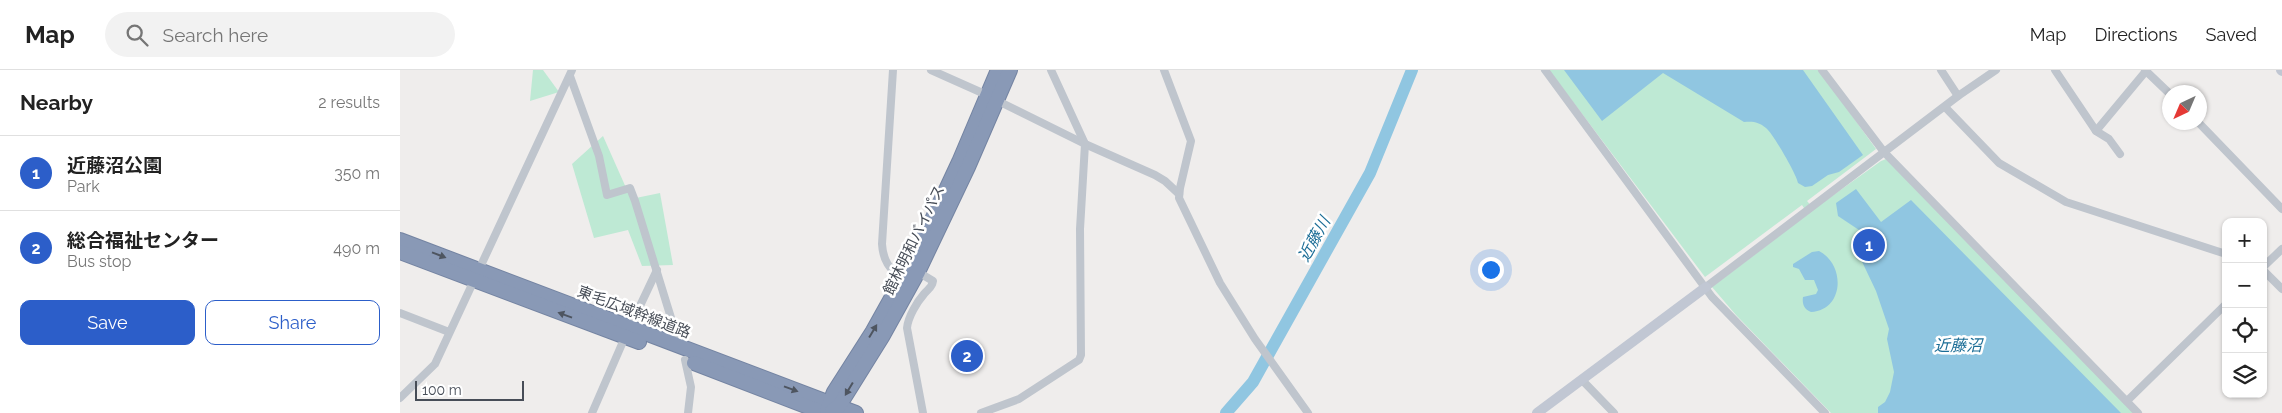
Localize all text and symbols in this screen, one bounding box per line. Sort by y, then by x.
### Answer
search box [105,12,455,57]
text: Map [25,20,75,49]
icon: search [123,21,151,49]
text: Search here [163,24,268,46]
text: Map [2030,24,2066,45]
text: Directions [2094,24,2178,45]
text: Saved [2206,24,2257,45]
north arrow [2162,85,2207,130]
text: Nearby [20,90,93,115]
text: 2 results [318,93,380,112]
text: 近藤沼公園 [67,154,162,176]
text: 1 [32,164,40,183]
text: 350 m [334,164,380,183]
text: Park [67,177,100,196]
street label: 館林明和バイパス [880,182,948,298]
water label: 近藤川 [1294,212,1335,265]
map controls [2222,218,2267,398]
button: + [2222,218,2267,263]
pin: 1 [1853,226,1885,264]
text: 総合福祉センター [67,229,219,251]
text: 2 [31,239,41,258]
text: 490 m [333,239,380,258]
one-way arrow [432,251,447,259]
text: Bus stop [67,252,131,271]
your location [1478,257,1504,283]
button: − [2222,263,2267,308]
street label: 東毛広域幹線道路 [575,282,693,342]
button: Save [20,300,195,345]
button: Share [205,300,380,345]
button: locate [2222,308,2267,353]
one-way arrow [558,311,573,318]
one-way arrow [868,325,877,338]
water label: 近藤沼 [1934,336,1984,355]
pin: 2 [951,337,983,375]
button: layers [2222,353,2267,398]
scale bar [415,378,524,401]
text: 100 m [422,382,462,398]
one-way arrow [845,382,854,396]
one-way arrow [784,385,799,393]

